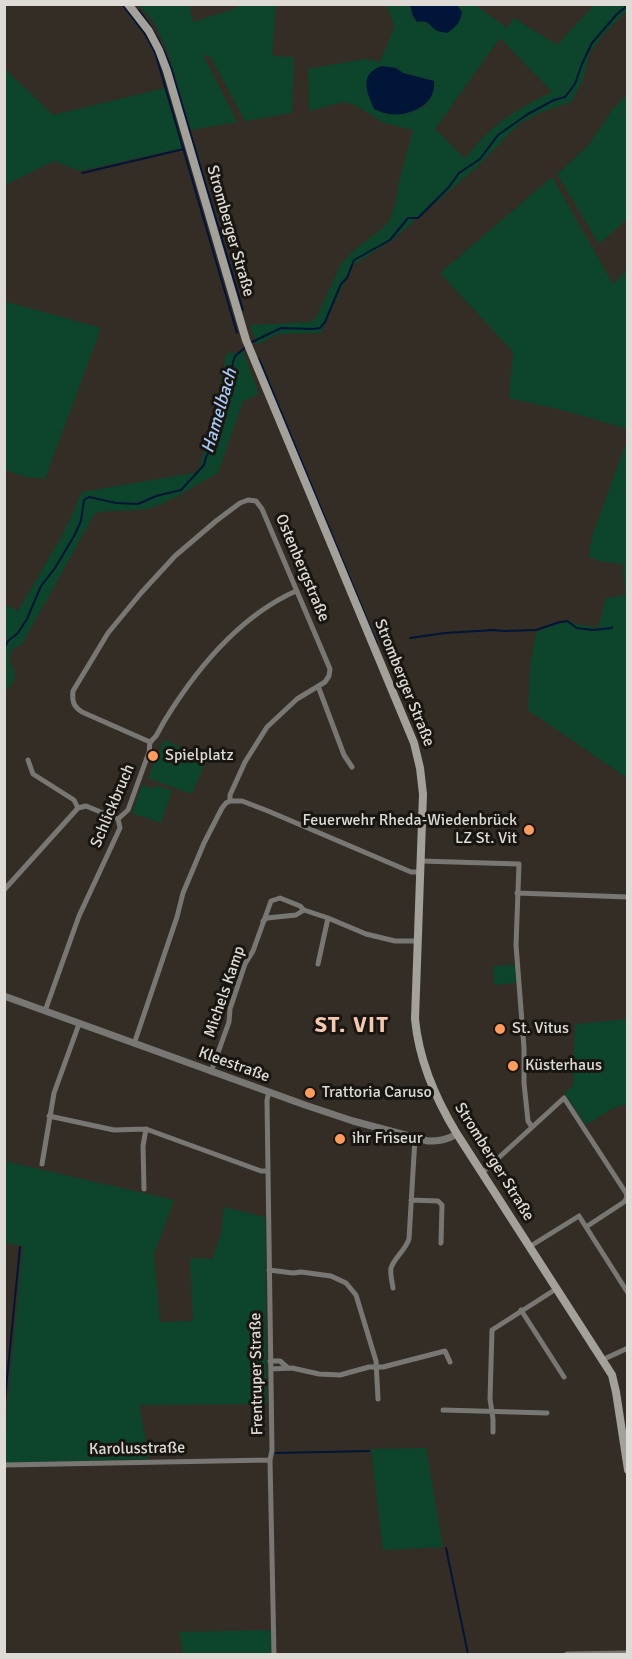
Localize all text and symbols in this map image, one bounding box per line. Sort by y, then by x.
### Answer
street label: Stromberger Straße [202,163,258,299]
water label: Hamelbach [198,366,242,456]
street label: Ostenbergstraße [271,511,333,625]
street label: Stromberger Straße [370,617,438,749]
place label: Spielplatz [165,746,234,766]
marker: Spielplatz [146,749,160,763]
street label: Schlickbruch [87,761,139,851]
place label: Feuerwehr Rheda-Wiedenbrück LZ St. Vit [302,811,517,849]
marker: Feuerwehr Rheda-Wiedenbrück LZ St. Vit [522,823,536,837]
street label: Michels Kamp [200,944,250,1040]
district label: ST. VIT [315,1013,389,1039]
place label: St. Vitus [512,1019,569,1039]
marker: St. Vitus [493,1022,507,1036]
street label: Kleestraße [196,1043,272,1087]
place label: Küsterhaus [525,1056,602,1076]
marker: Küsterhaus [506,1059,520,1073]
place label: Trattoria Caruso [322,1083,432,1103]
marker: Trattoria Caruso [303,1086,317,1100]
street label: Stromberger Straße [450,1099,538,1225]
place label: ihr Friseur [352,1129,423,1149]
marker: ihr Friseur [333,1132,347,1146]
street label: Frentruper Straße [246,1312,268,1436]
street label: Karolusstraße [89,1439,185,1459]

